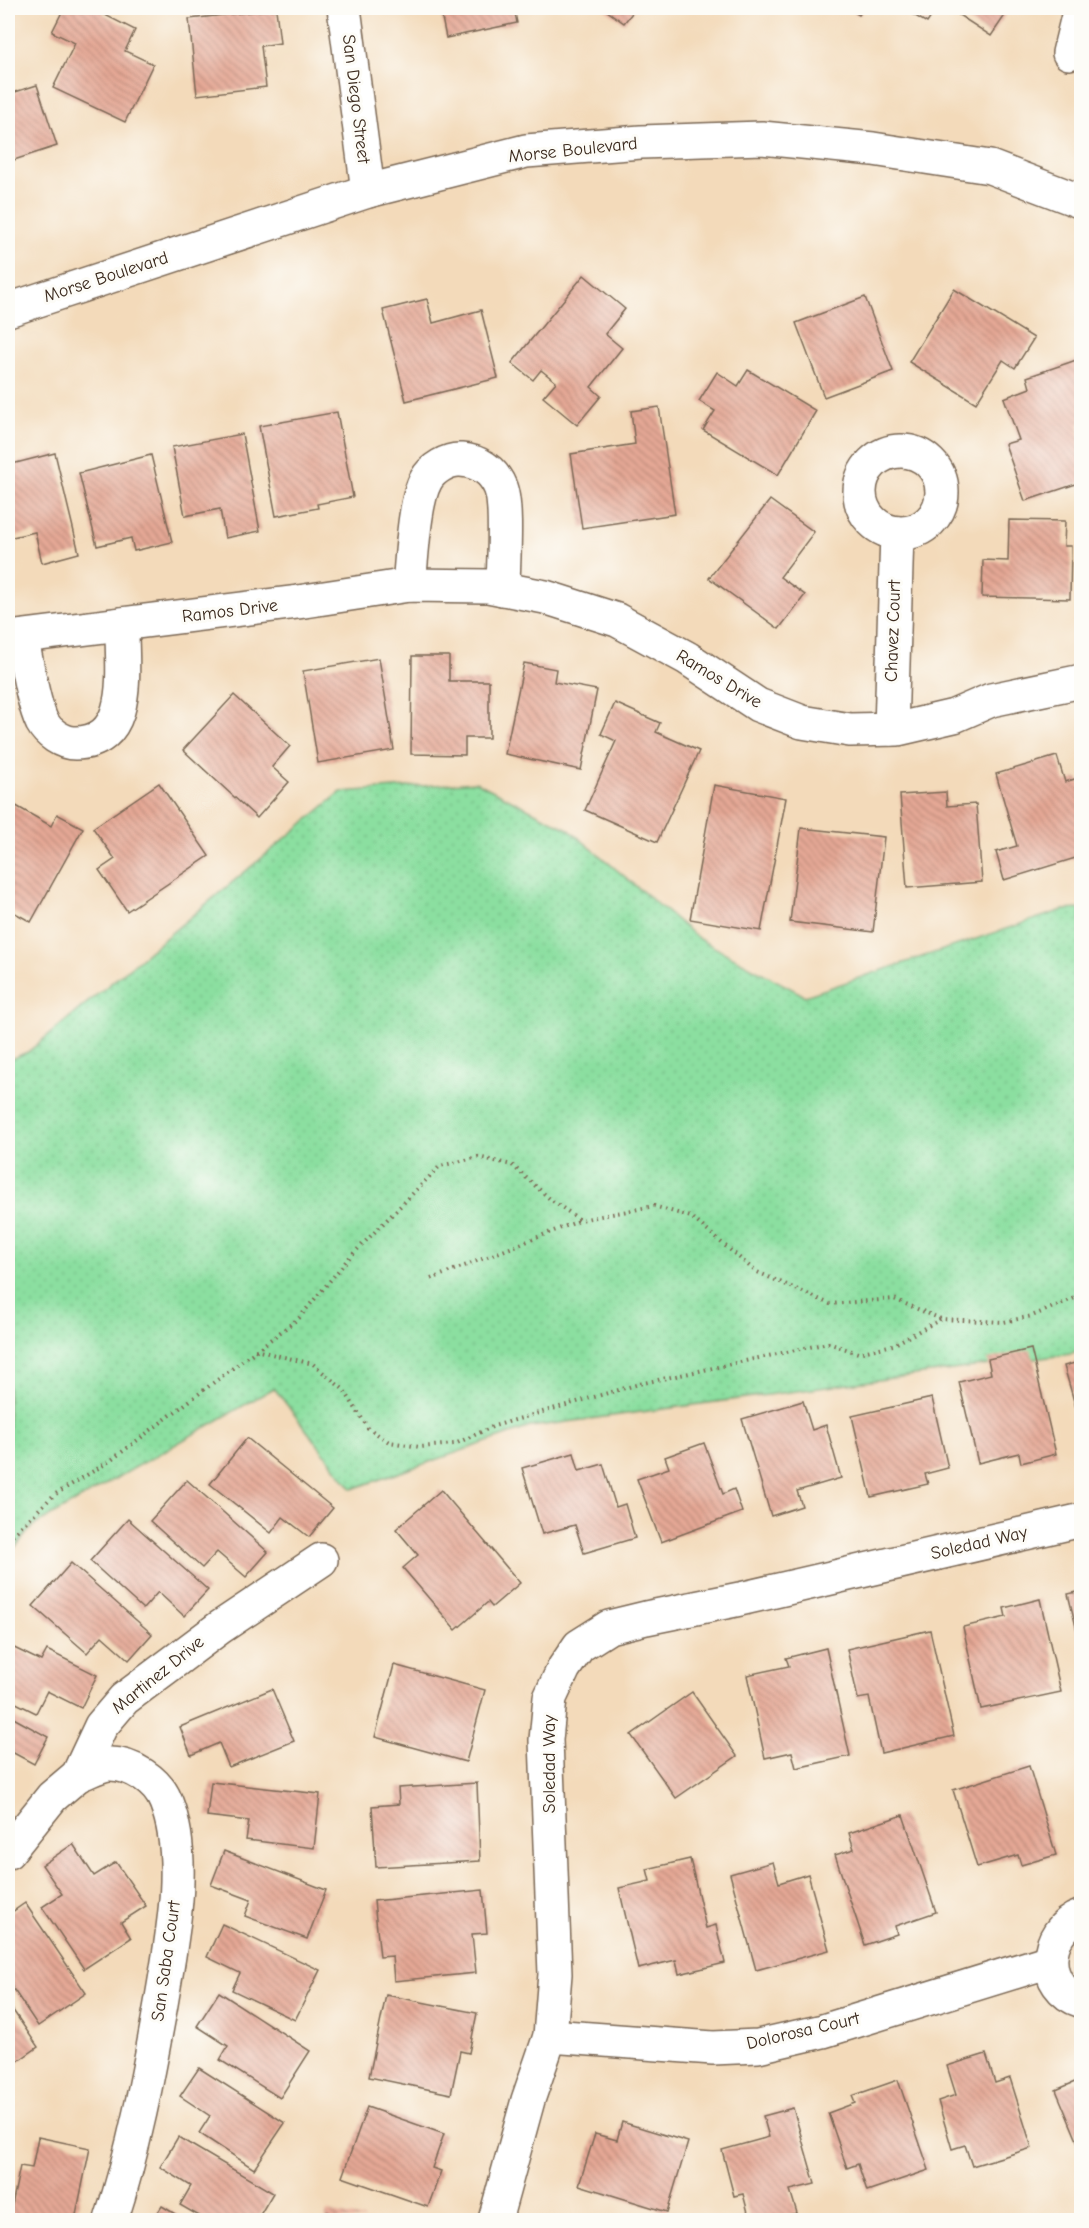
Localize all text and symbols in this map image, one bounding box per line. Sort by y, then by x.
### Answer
street label: San Diego Street [338,33,374,166]
street label: Morse Boulevard [507,133,639,167]
street label: Morse Boulevard [41,247,171,307]
street label: Chavez Court [881,579,905,682]
street label: Ramos Drive [181,595,279,627]
street label: Ramos Drive [672,645,766,713]
street label: Soledad Way [929,1521,1030,1564]
street label: Martinez Drive [108,1632,208,1718]
street label: Soledad Way [539,1714,560,1813]
street label: San Saba Court [147,1899,185,2023]
street label: Dolorosa Court [744,2008,862,2054]

